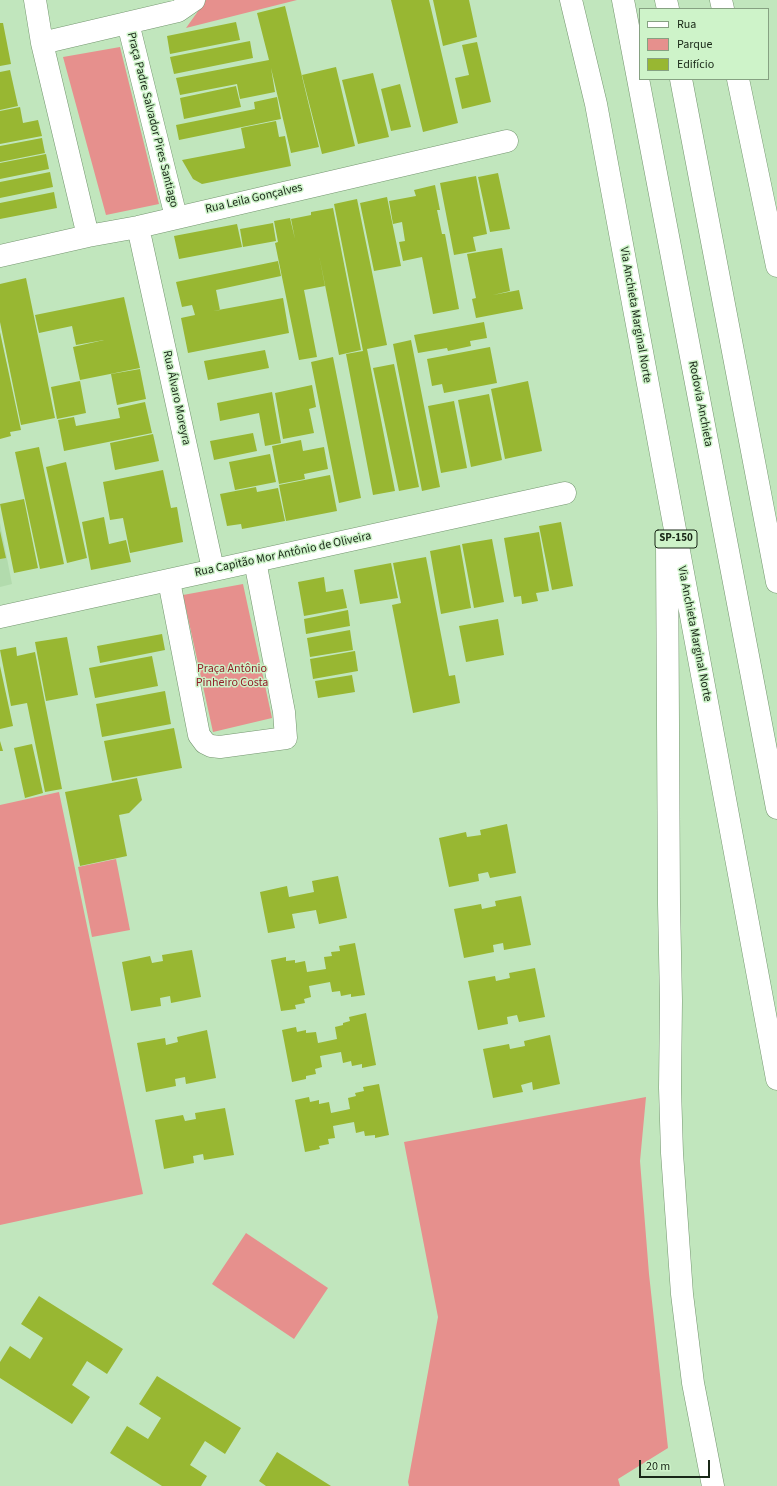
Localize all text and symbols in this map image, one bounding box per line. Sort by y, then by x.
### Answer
legend [639,8,769,80]
text: Rua [677,16,696,33]
street label: Praça Padre Salvador Pires Santiago [123,31,181,209]
text: Parque [677,36,713,53]
text: Edifício [677,56,714,73]
street label: Rua Leila Gonçalves [204,181,304,217]
street label: Via Anchieta Marginal Norte [616,246,654,384]
street label: Rua Álvaro Moreyra [159,349,193,447]
street label: Rodovia Anchieta [685,360,715,448]
street label: Rua Capitão Mor Antônio de Oliveira [193,529,373,581]
road number: SP-150 [655,530,697,548]
street label: Via Anchieta Marginal Norte [674,565,714,703]
park label: Praça Antônio Pinheiro Costa [196,662,268,690]
scale bar [641,1452,712,1478]
text: 20 m [646,1458,670,1475]

